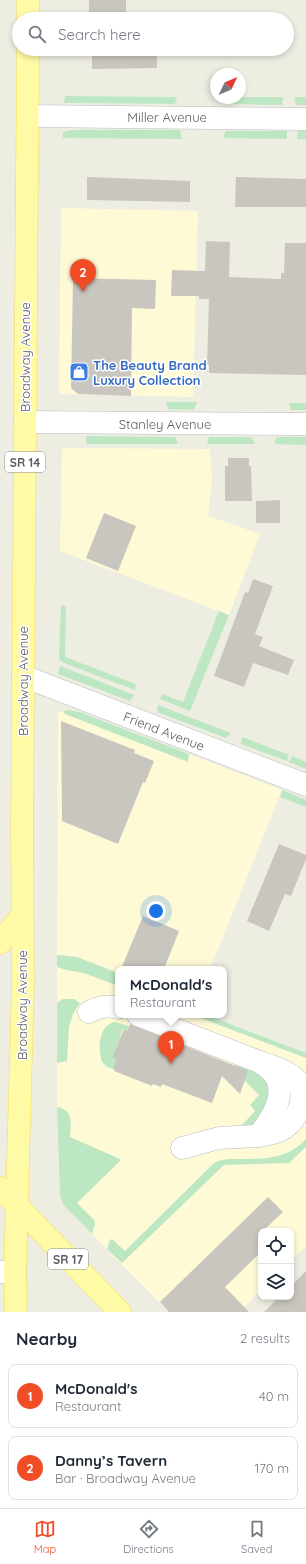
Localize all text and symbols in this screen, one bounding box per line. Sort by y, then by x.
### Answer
search box [12,12,294,56]
icon: search [26,23,48,45]
text: Search here [58,25,141,44]
north arrow [210,68,246,104]
street label: Miller Avenue [127,109,207,125]
pin: 2 [70,259,96,292]
street label: Broadway Avenue [17,302,33,412]
place label: The Beauty Brand Luxury Collection [93,357,207,388]
shop icon: The Beauty Brand Luxury Collection [68,361,90,383]
street label: Stanley Avenue [119,416,211,432]
road number: SR 14 [5,452,45,472]
street label: Broadway Avenue [15,626,31,736]
street label: Friend Avenue [121,708,207,754]
your location [146,901,166,921]
street label: Broadway Avenue [14,950,30,1060]
popup [115,966,227,1018]
text: McDonald's [130,975,212,994]
text: Restaurant [130,994,196,1010]
pin: 1 [158,1031,184,1064]
map controls [258,1228,294,1300]
button: locate [258,1228,294,1264]
road number: SR 17 [48,1249,88,1269]
button: layers [258,1264,294,1300]
text: Nearby [16,1328,77,1349]
text: 2 results [240,1330,290,1346]
text: McDonald's [55,1379,137,1398]
text: 1 [27,1388,33,1404]
text: 40 m [259,1388,289,1404]
text: Restaurant [55,1398,121,1414]
text: Danny’s Tavern [55,1451,167,1470]
text: 2 [26,1460,34,1476]
text: 170 m [254,1460,289,1476]
text: Bar · Broadway Avenue [55,1470,196,1486]
tab: Map [34,1518,56,1556]
tab: Directions [123,1518,174,1556]
tab: Saved [241,1518,272,1556]

